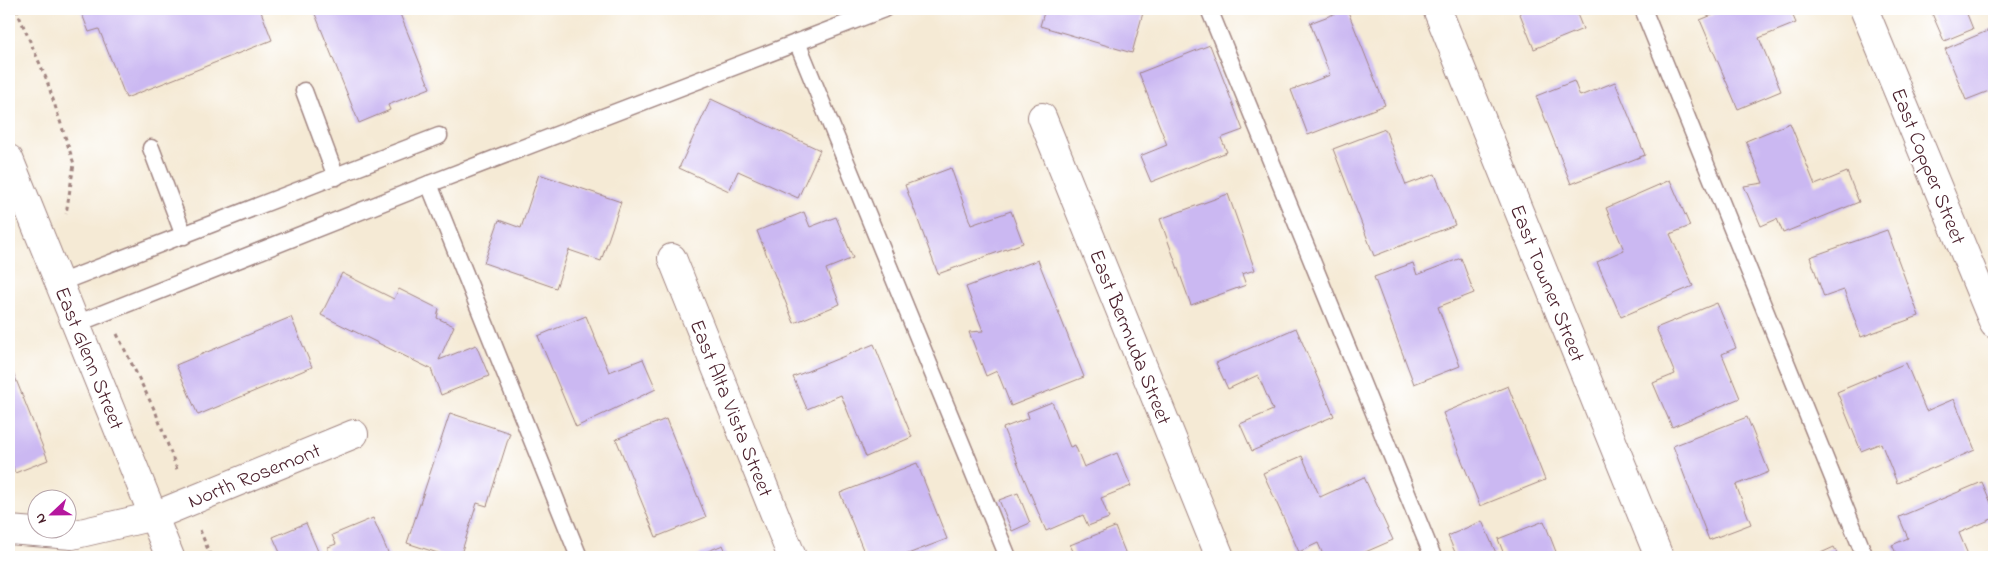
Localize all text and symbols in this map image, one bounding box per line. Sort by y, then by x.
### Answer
street label: East Copper Street [1882,84,1972,250]
street label: East Towner Street [1501,201,1591,367]
street label: East Bermuda Street [1080,246,1178,430]
street label: East Glenn Street [46,283,131,435]
street label: East Alta Vista Street [681,315,779,502]
street label: North Rosemont [184,437,326,517]
north arrow [28,488,78,538]
text: N [30,510,53,527]

